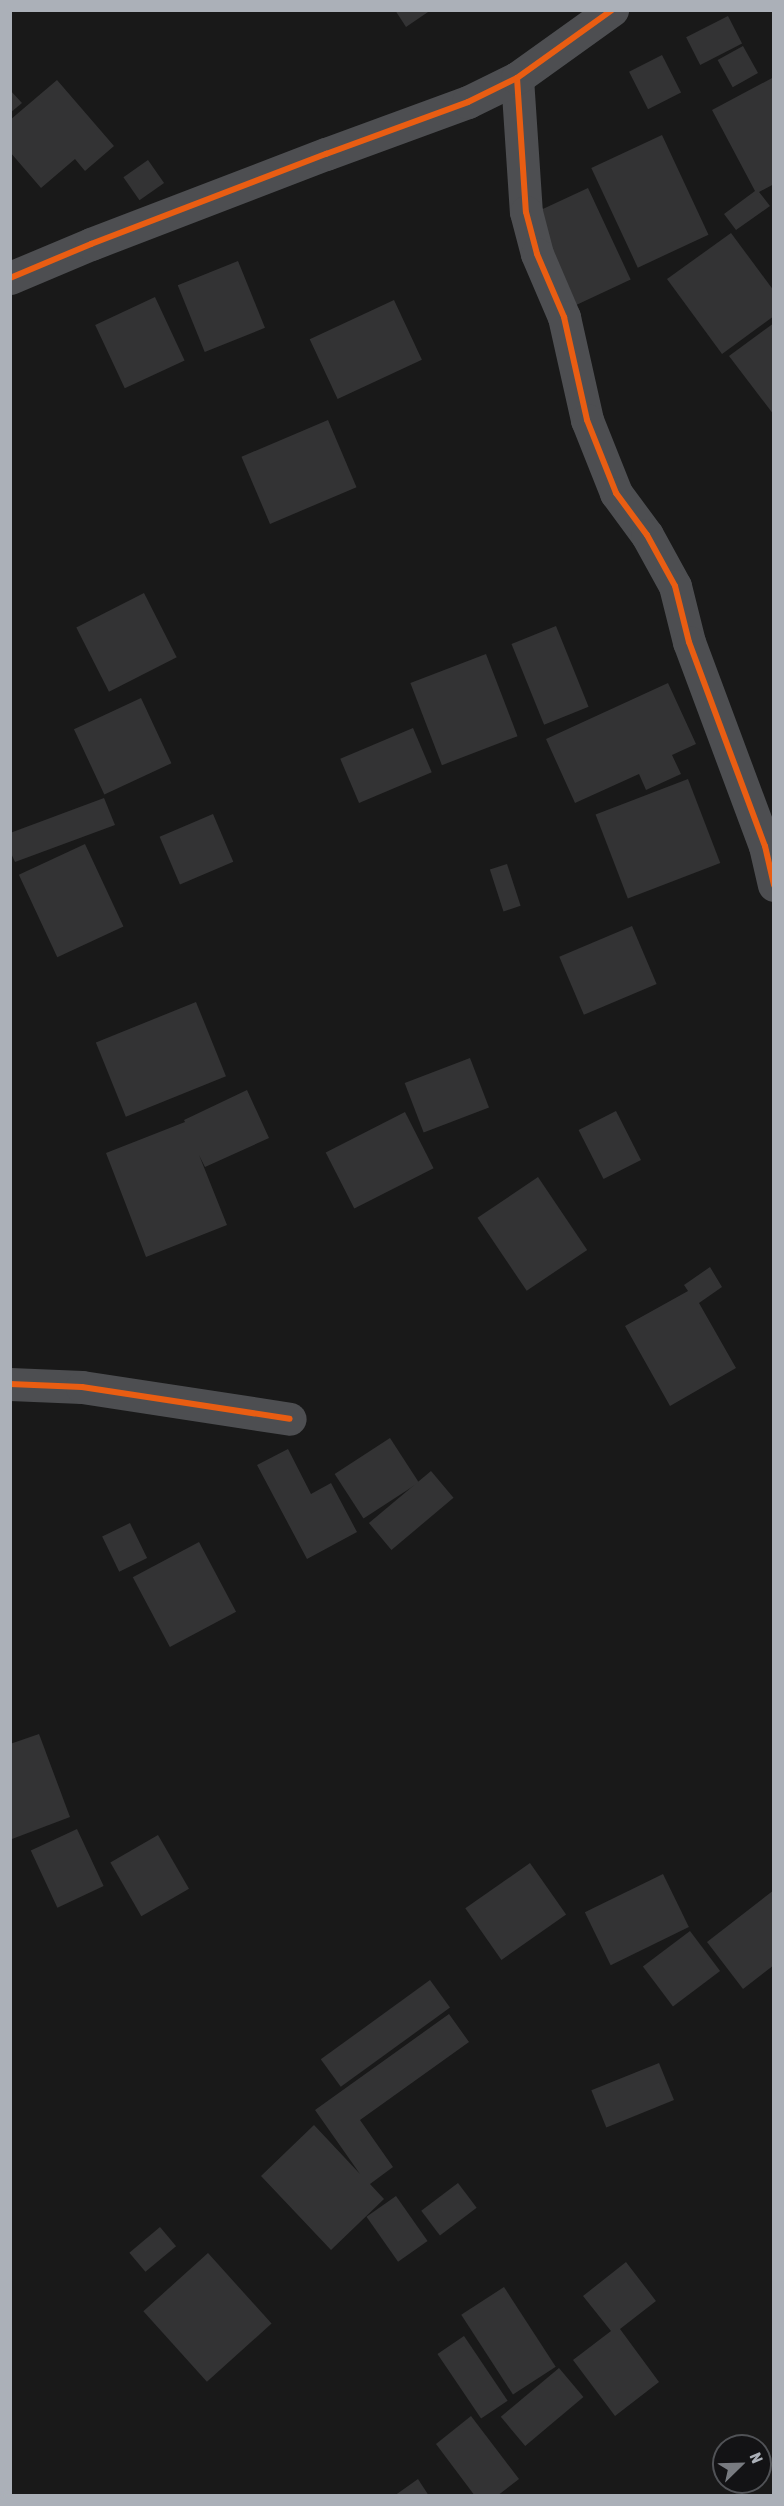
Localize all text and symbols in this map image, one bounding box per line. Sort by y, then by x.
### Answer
north arrow [712,2434,772,2494]
text: N [747,2450,767,2466]

